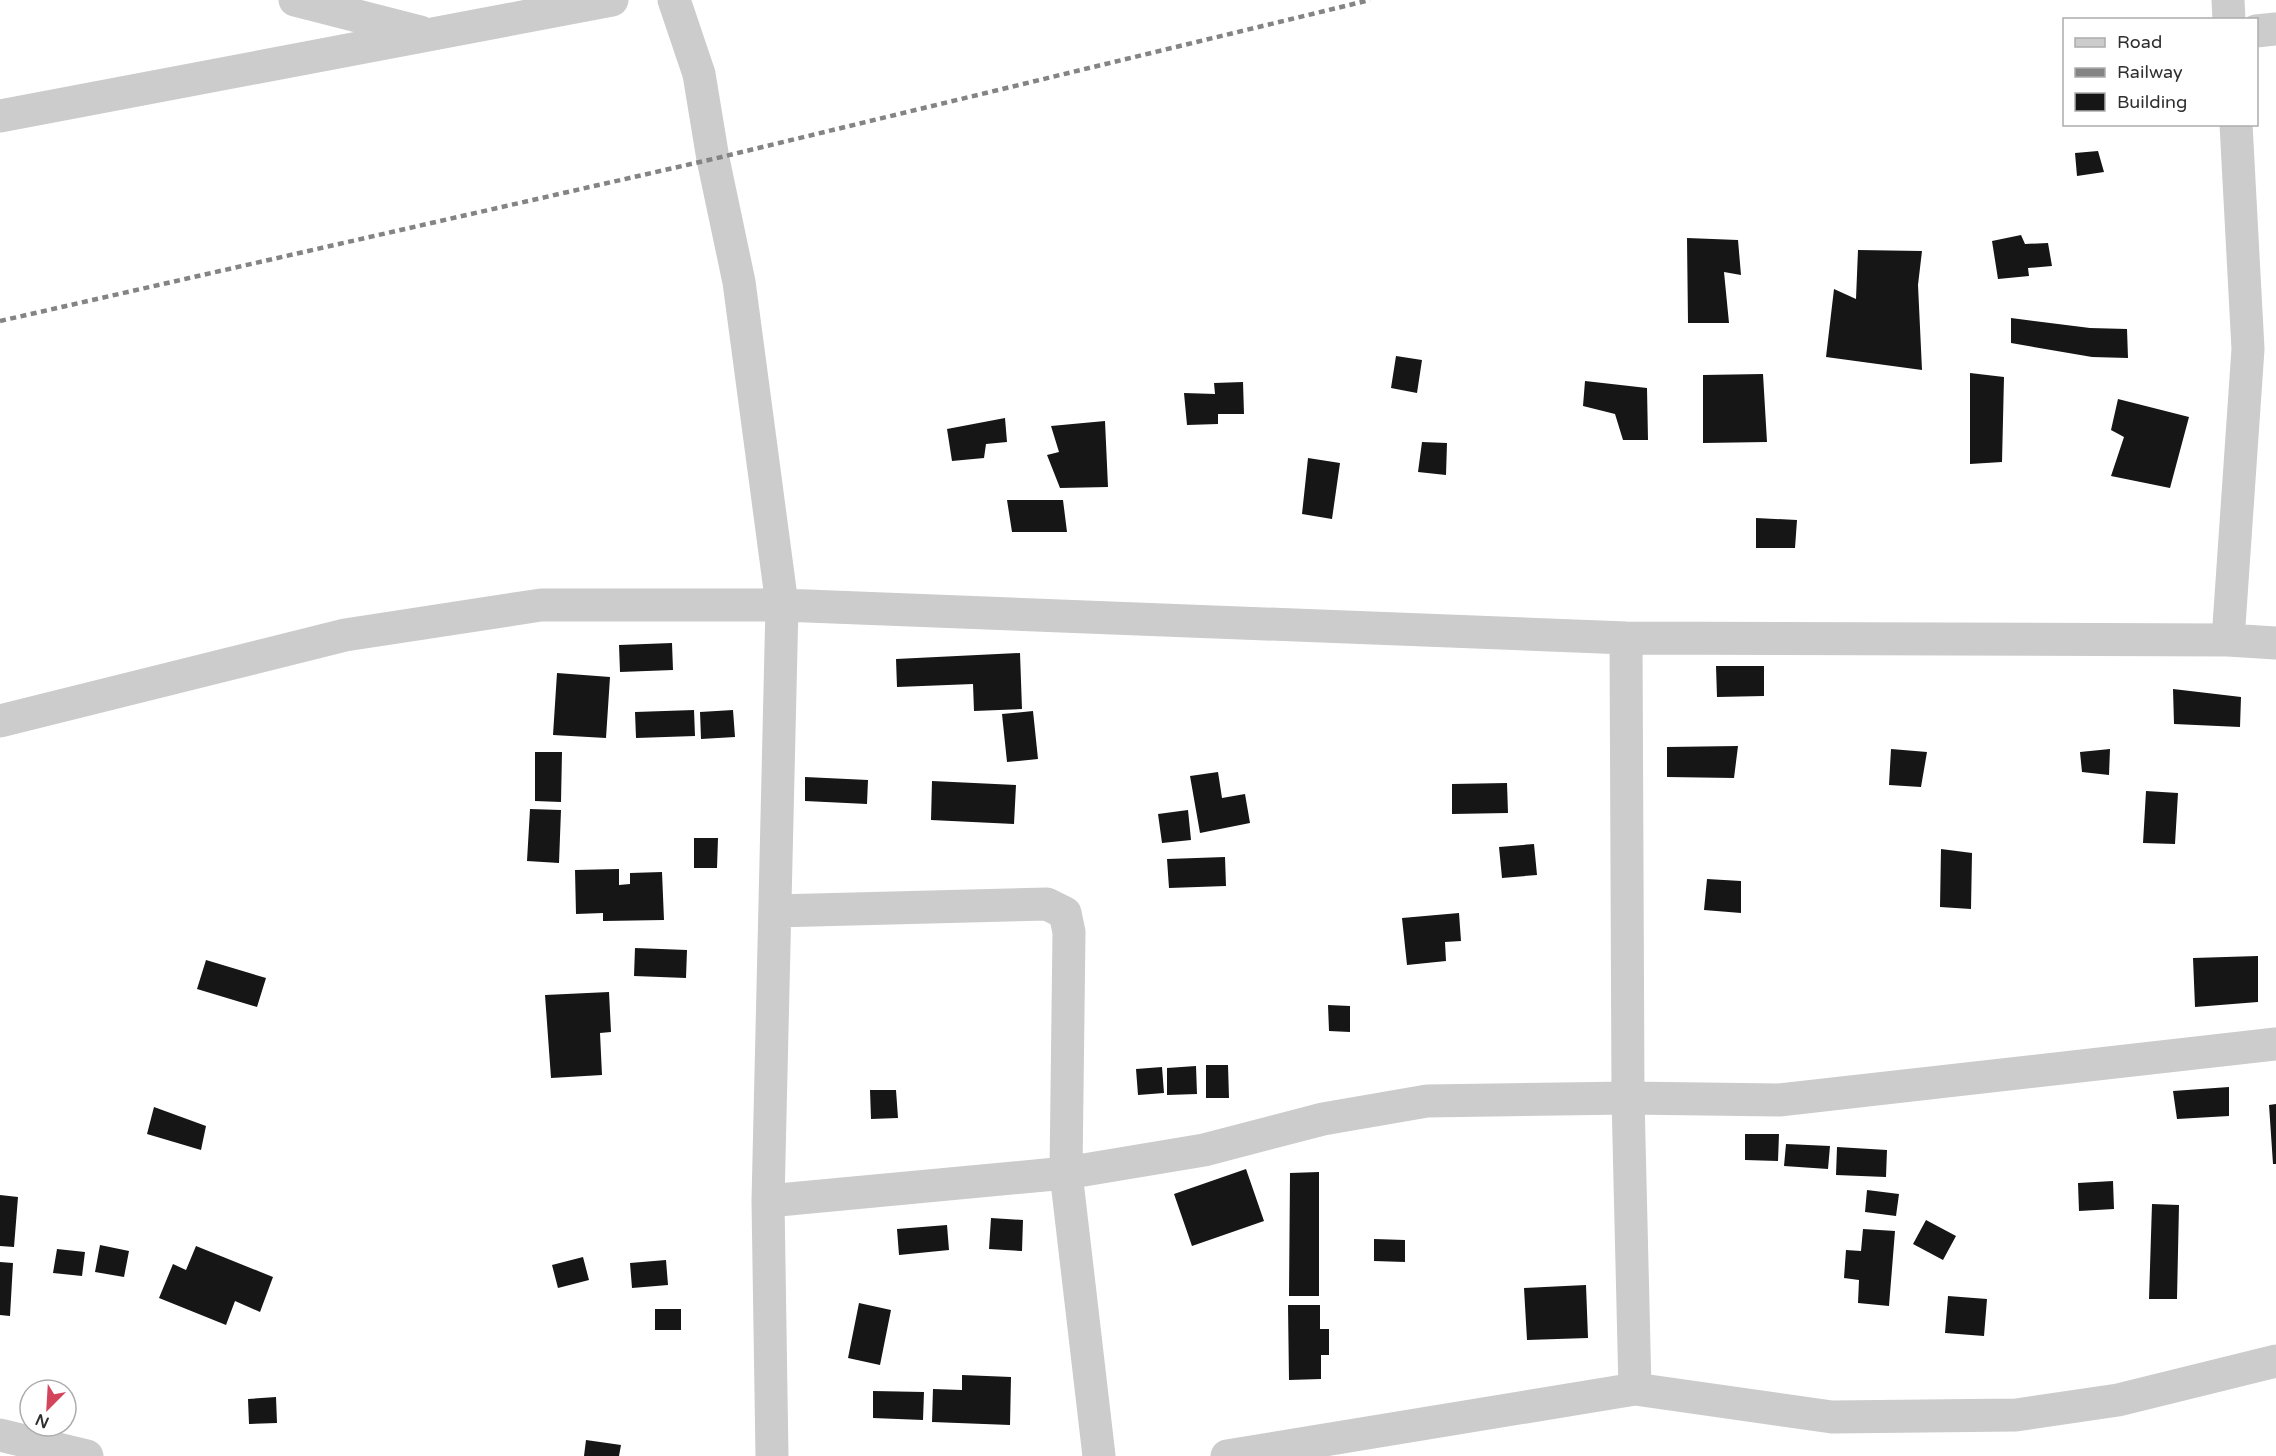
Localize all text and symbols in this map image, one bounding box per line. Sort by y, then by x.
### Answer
legend [2063,18,2258,126]
text: Road [2117,31,2162,53]
text: Railway [2117,61,2183,83]
text: Building [2117,91,2187,113]
north arrow [18,1378,78,1438]
text: N [32,1409,52,1433]

